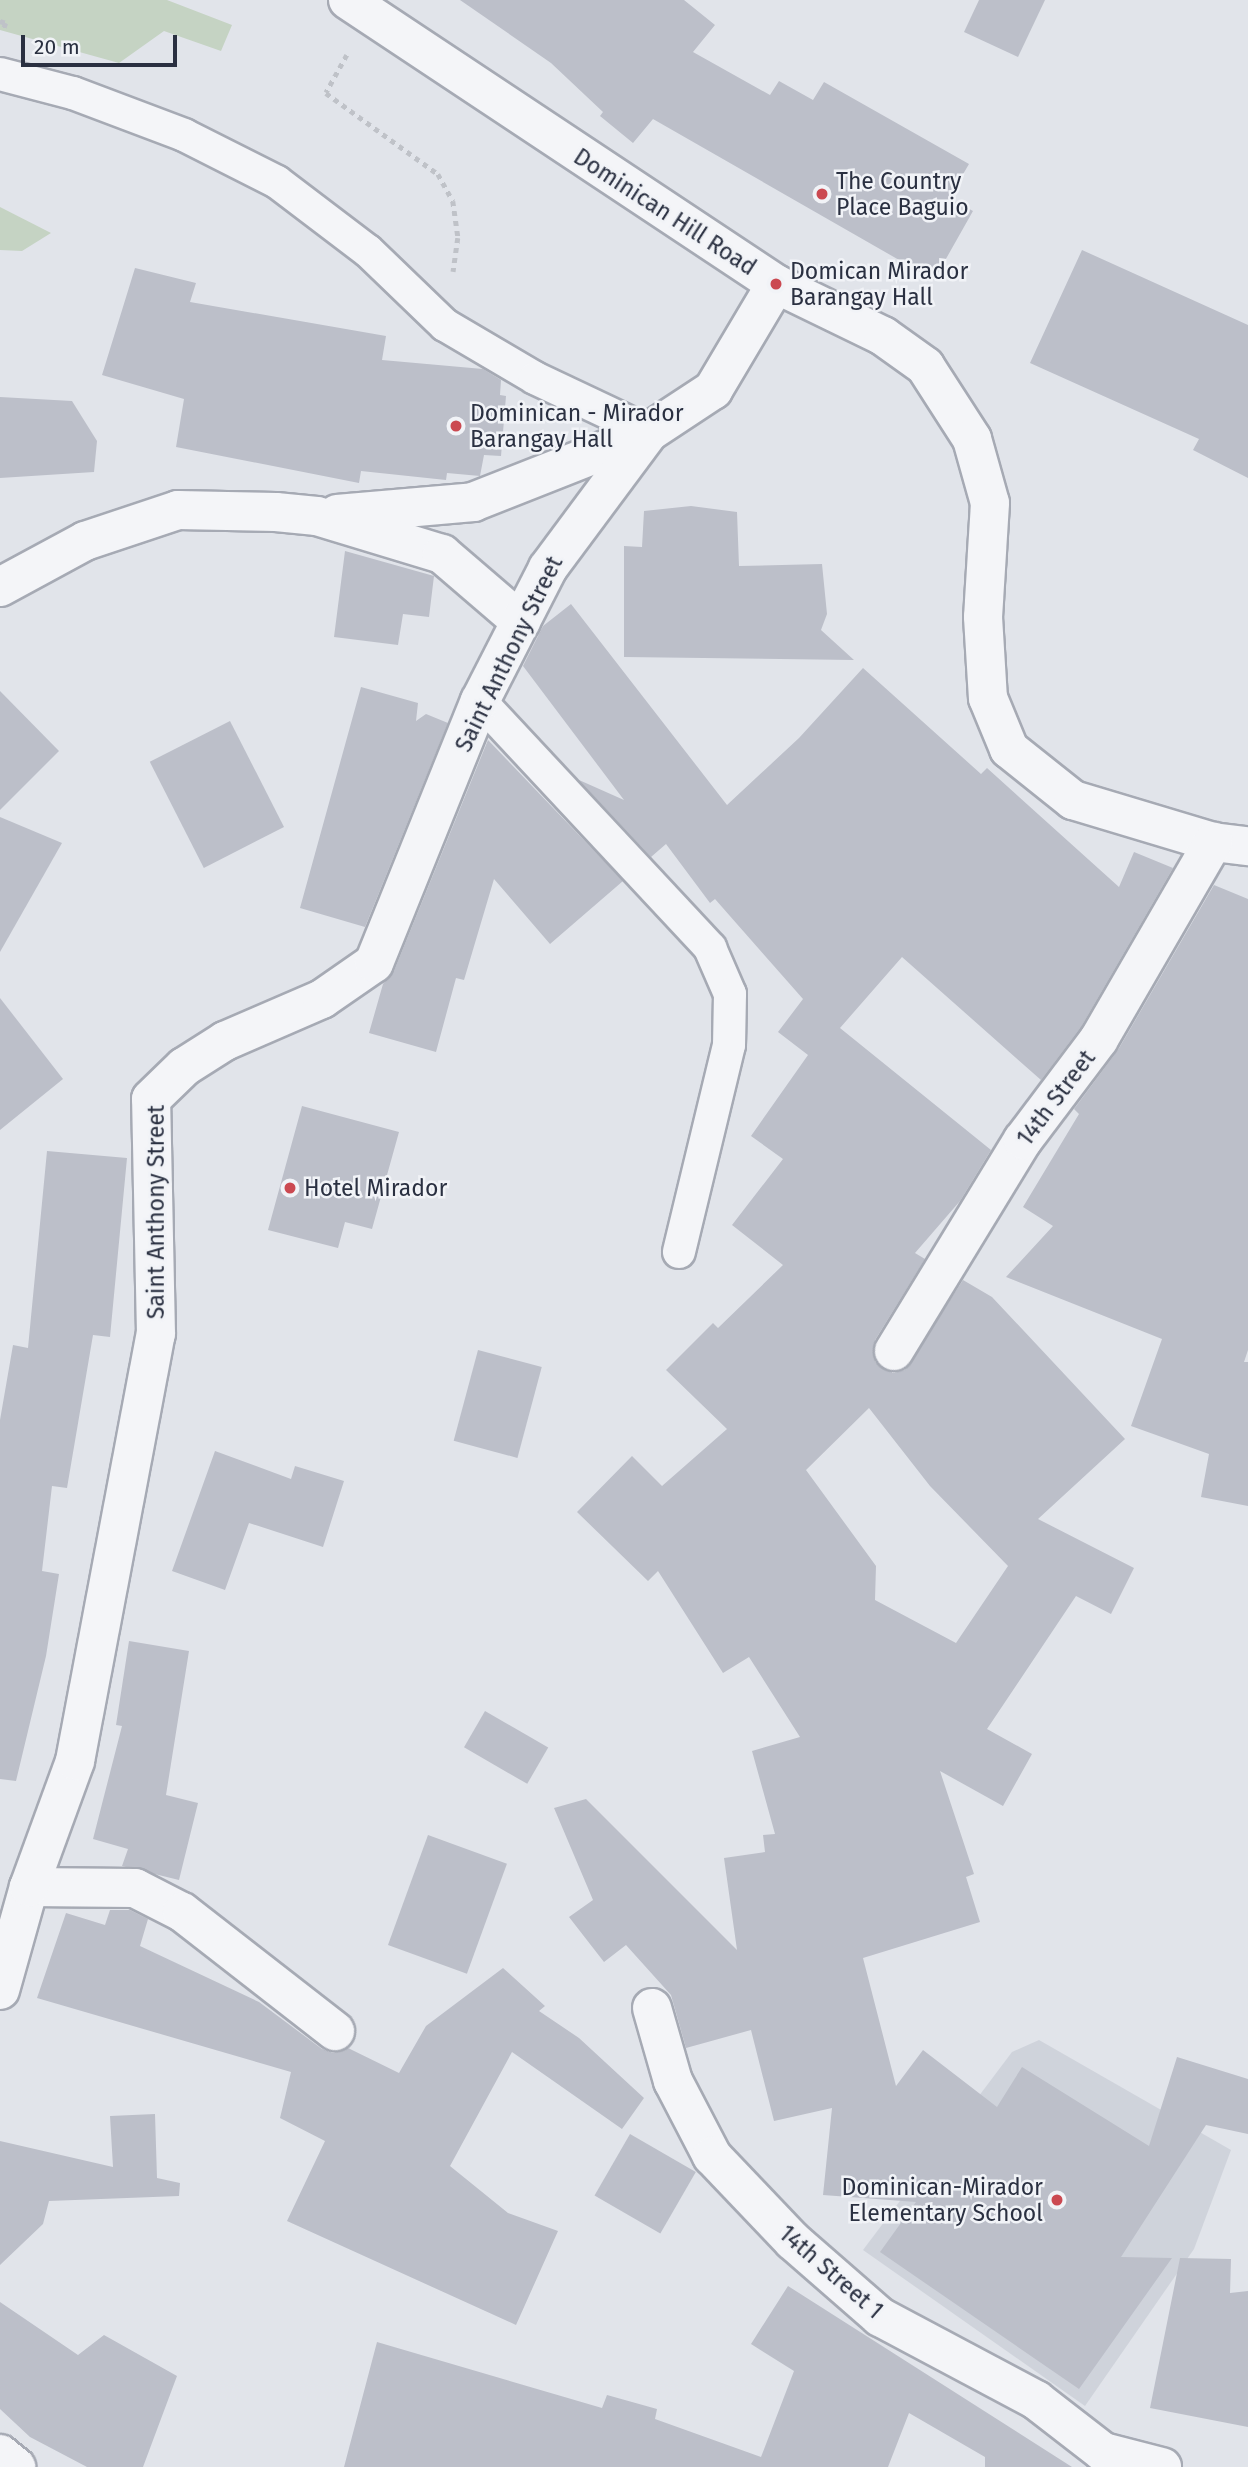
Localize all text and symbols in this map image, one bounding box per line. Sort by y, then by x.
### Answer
scale bar [24,21,180,65]
text: 20 m [34,34,80,60]
street label: Dominican Hill Road [569,143,761,281]
place label: The Country Place Baguio [836,167,969,221]
marker: The Country Place Baguio [814,186,830,202]
place label: Domican Mirador Barangay Hall [790,257,968,311]
marker: Domican Mirador Barangay Hall [768,276,784,292]
place label: Dominican - Mirador Barangay Hall [470,399,684,453]
marker: Dominican - Mirador Barangay Hall [448,418,464,434]
street label: Saint Anthony Street [450,552,568,756]
street label: 14th Street [1011,1045,1101,1151]
street label: Saint Anthony Street [142,1105,170,1319]
place label: Hotel Mirador [304,1174,447,1202]
marker: Hotel Mirador [282,1180,298,1196]
place label: Dominican-Mirador Elementary School [842,2173,1043,2227]
marker: Dominican-Mirador Elementary School [1049,2192,1065,2208]
street label: 14th Street 1 [773,2219,889,2325]

